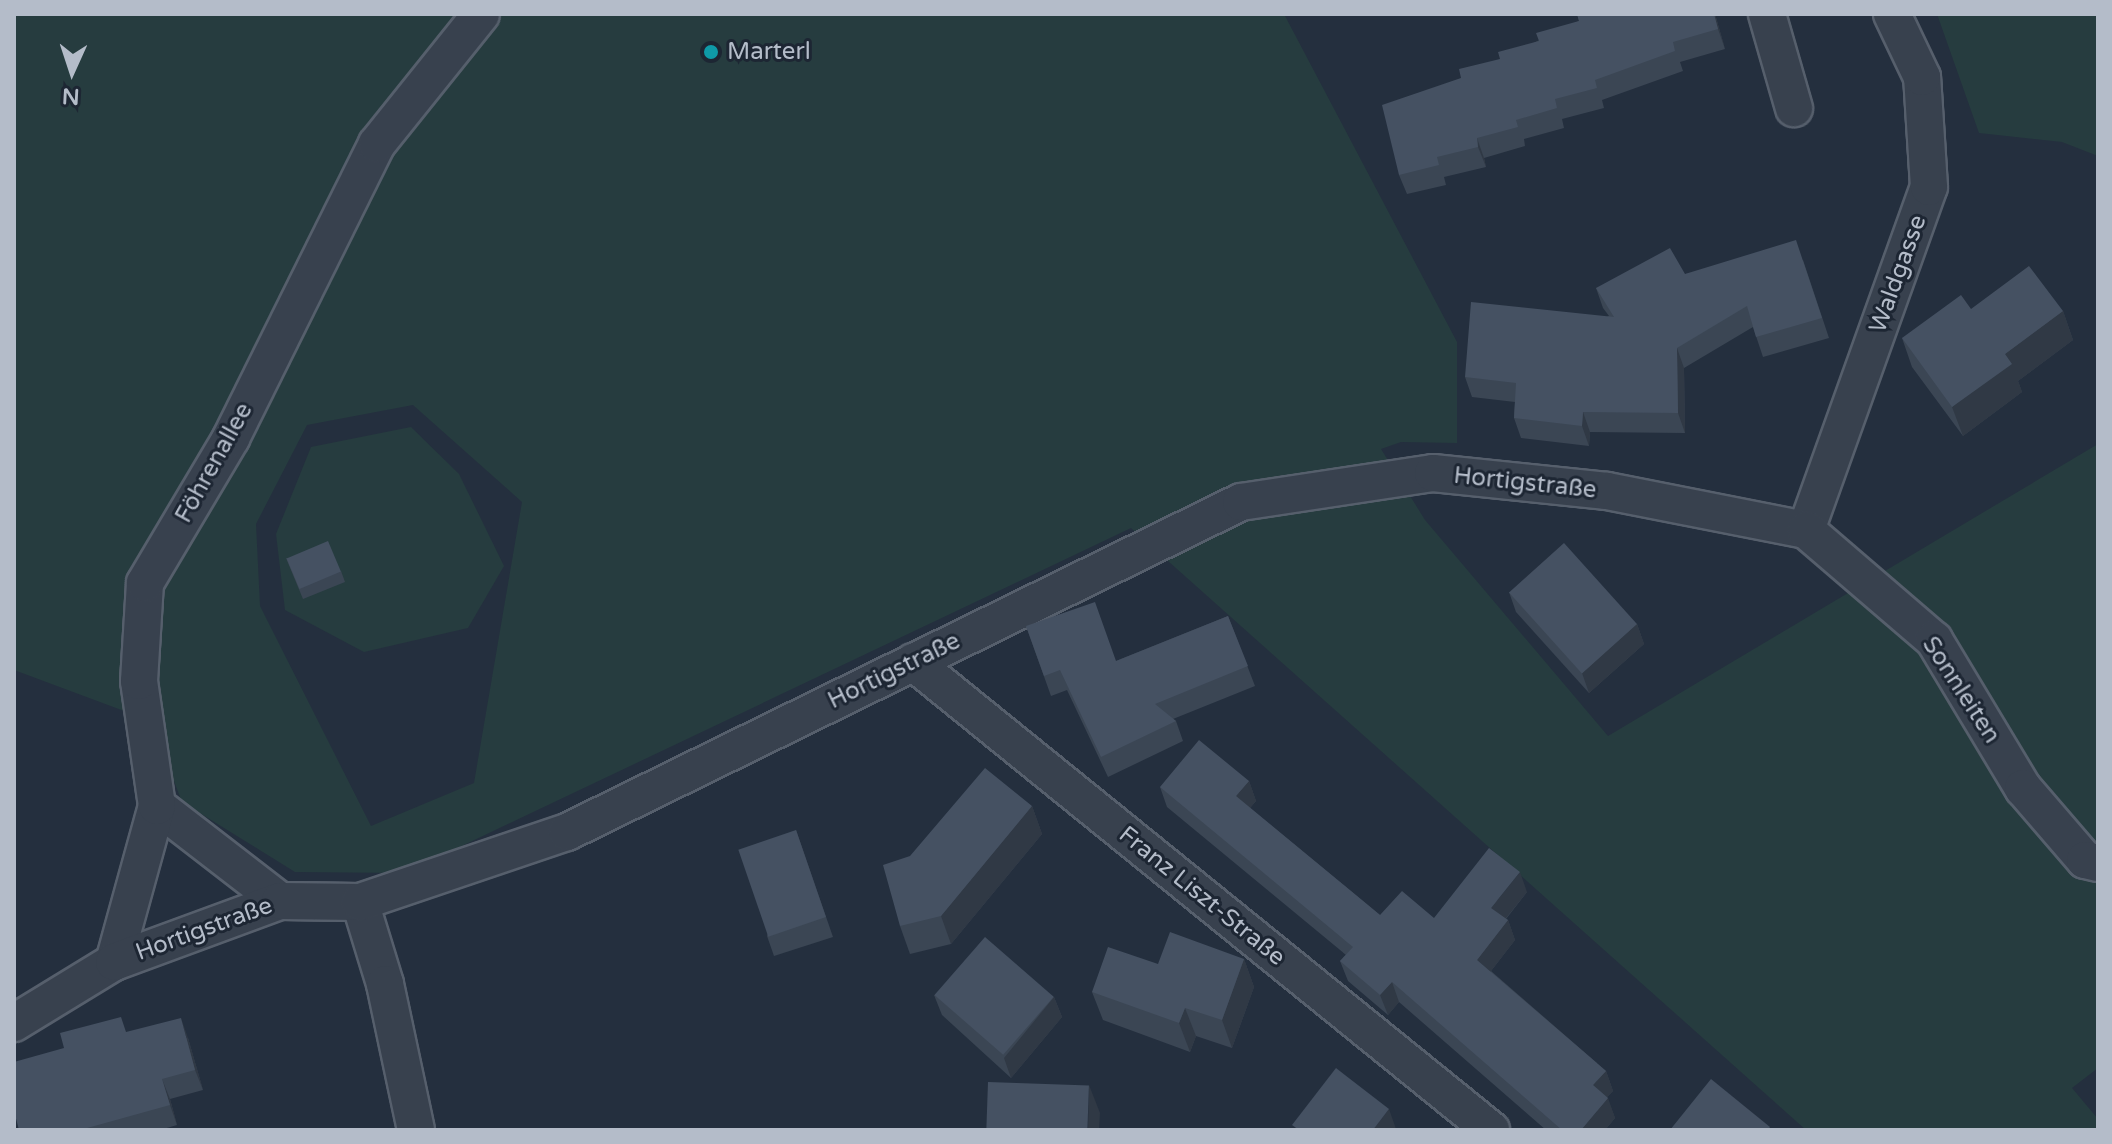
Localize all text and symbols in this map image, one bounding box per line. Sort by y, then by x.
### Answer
north arrow [32,32,112,112]
place label: Marterl [727,38,811,66]
marker: Marterl [702,43,720,61]
text: N [61,83,80,109]
street label: Waldgasse [1863,211,1933,337]
street label: Föhrenallee [169,398,259,528]
street label: Hortigstraße [1452,461,1598,505]
street label: Hortigstraße [823,627,965,715]
street label: Sonnleiten [1916,631,2006,749]
street label: Franz Liszt-Straße [1113,820,1291,972]
street label: Hortigstraße [132,891,276,967]

